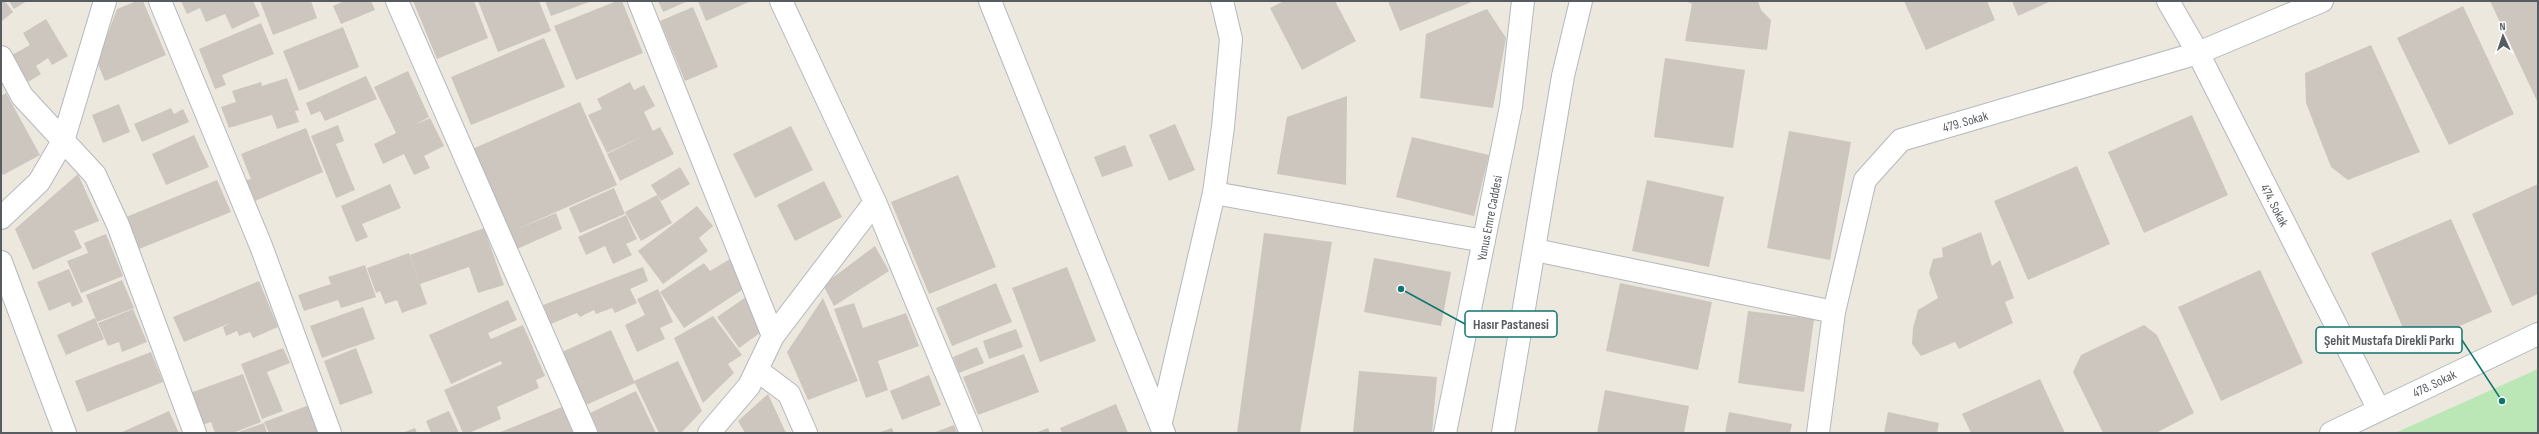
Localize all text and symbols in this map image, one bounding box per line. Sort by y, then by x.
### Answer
north arrow [2483,16,2523,56]
text: N [2499,20,2506,33]
street label: 479. Sokak [1941,108,1990,136]
street label: Yunus Emre Caddesi [1474,174,1506,262]
street label: 474. Sokak [2257,181,2292,229]
callout: Hasır Pastanesi [1465,311,1557,337]
text: Hasır Pastanesi [1473,316,1549,333]
callout: Şehit Mustafa Direkli Parkı [2316,327,2462,353]
text: Şehit Mustafa Direkli Parkı [2324,332,2454,349]
street label: 478. Sokak [2410,366,2459,401]

